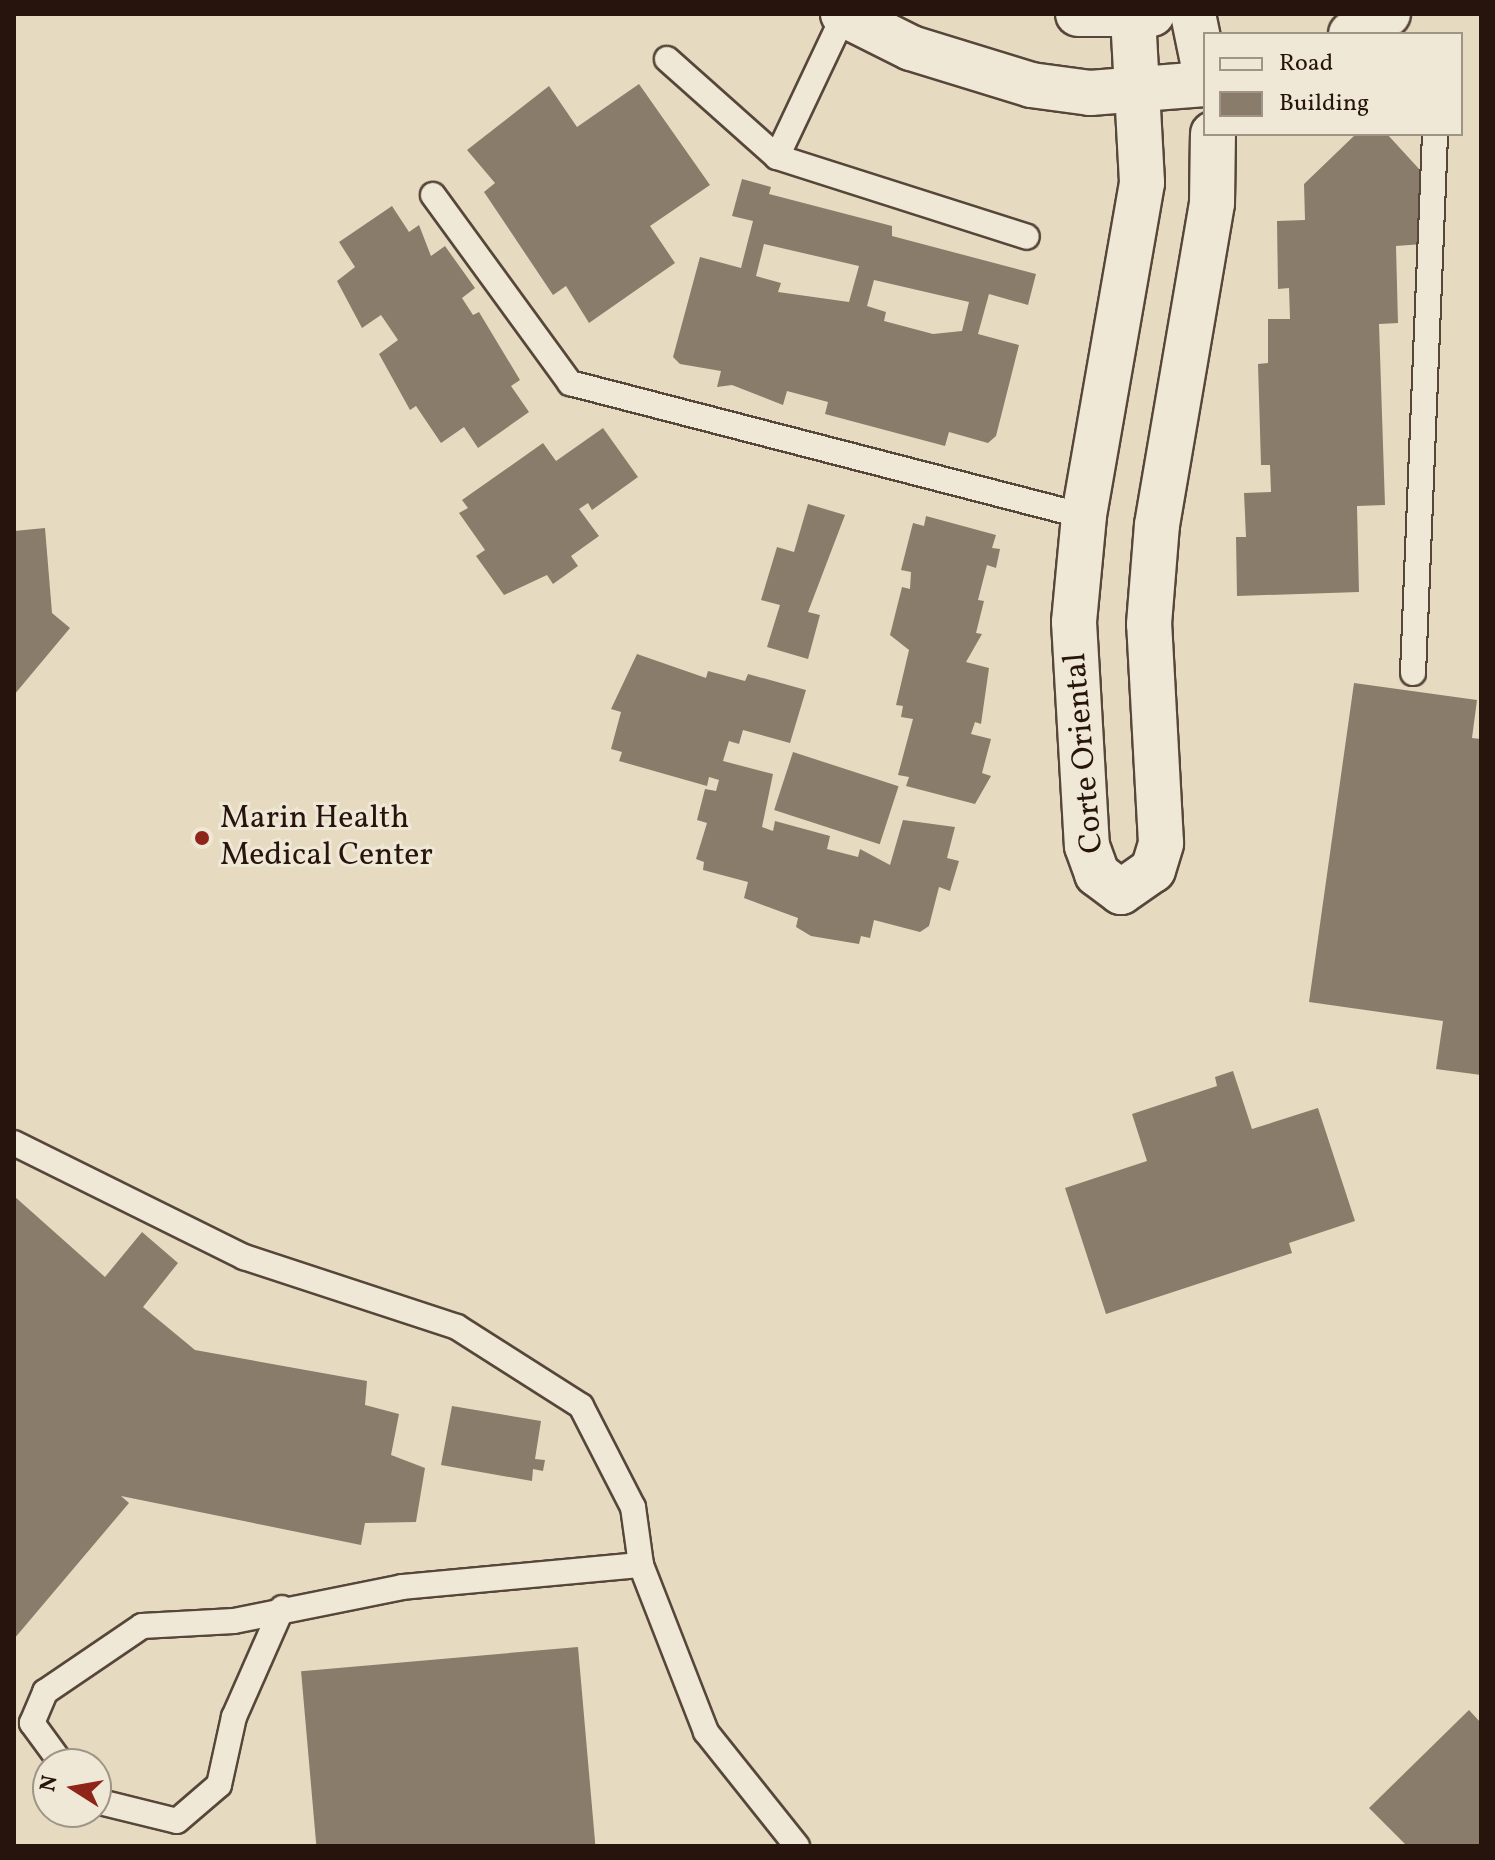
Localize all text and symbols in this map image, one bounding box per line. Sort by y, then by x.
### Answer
legend [1203,32,1463,136]
text: Road [1279,47,1333,81]
text: Building [1279,87,1369,121]
street label: Corte Oriental [1057,651,1113,855]
place label: Marin Health Medical Center [220,801,433,876]
marker: Marin Health Medical Center [191,827,213,849]
north arrow [32,1748,112,1828]
text: N [33,1773,67,1795]

